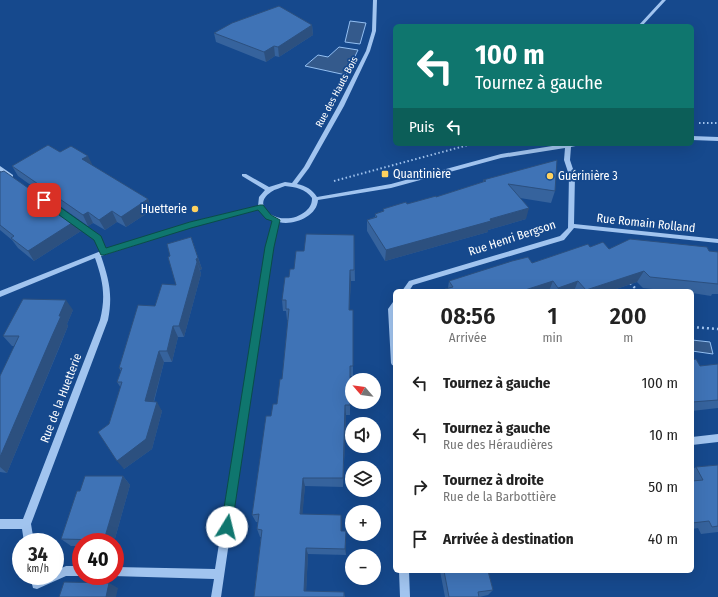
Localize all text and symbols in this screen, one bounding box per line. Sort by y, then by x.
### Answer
text: 100 m [475,38,545,71]
icon: left [409,40,461,92]
street label: Rue des Hauts Bois [313,55,361,129]
text: Tournez à gauche [475,72,603,94]
icon: left [443,116,465,138]
text: Puis [409,118,435,136]
place label: Quantinière [393,167,451,181]
marker: Quantinière [380,169,390,179]
place label: Guérinière 3 [558,169,618,183]
marker: Guérinière 3 [545,171,555,181]
pin [27,183,61,217]
icon: arrive [33,189,55,211]
place label: Huetterie [141,202,187,216]
marker: Huetterie [190,204,200,214]
street label: Rue Romain Rolland [596,211,696,235]
street label: Rue Henri Bergson [467,217,557,259]
text: 08:56 [440,302,495,330]
text: 1 [548,302,558,330]
text: 200 [610,302,647,330]
text: Arrivée [449,330,487,345]
text: min [543,330,563,345]
text: m [623,330,633,345]
street label: Rue de la Huetterie [37,351,85,445]
icon: left [409,372,431,394]
north arrow [345,373,381,409]
map controls [345,373,381,585]
text: Tournez à gauche [443,374,550,392]
text: 100 m [641,374,678,392]
button: sound [345,417,381,453]
text: Tournez à gauche [443,419,550,437]
icon: left [409,424,431,446]
text: 10 m [649,426,678,444]
text: Rue des Héraudières [443,437,553,452]
button: layers [345,461,381,497]
text: Tournez à droite [443,471,544,489]
icon: right [409,476,431,498]
text: 50 m [648,478,678,496]
text: Rue de la Barbottière [443,489,556,504]
button: + [345,505,381,541]
position arrow [206,506,248,548]
icon: arrive [409,528,431,550]
text: Arrivée à destination [443,530,574,548]
text: 40 m [648,530,678,548]
speed limit sign: 40 [72,533,124,585]
text: 34 [28,542,48,566]
button: − [345,549,381,585]
text: km/h [27,563,49,575]

